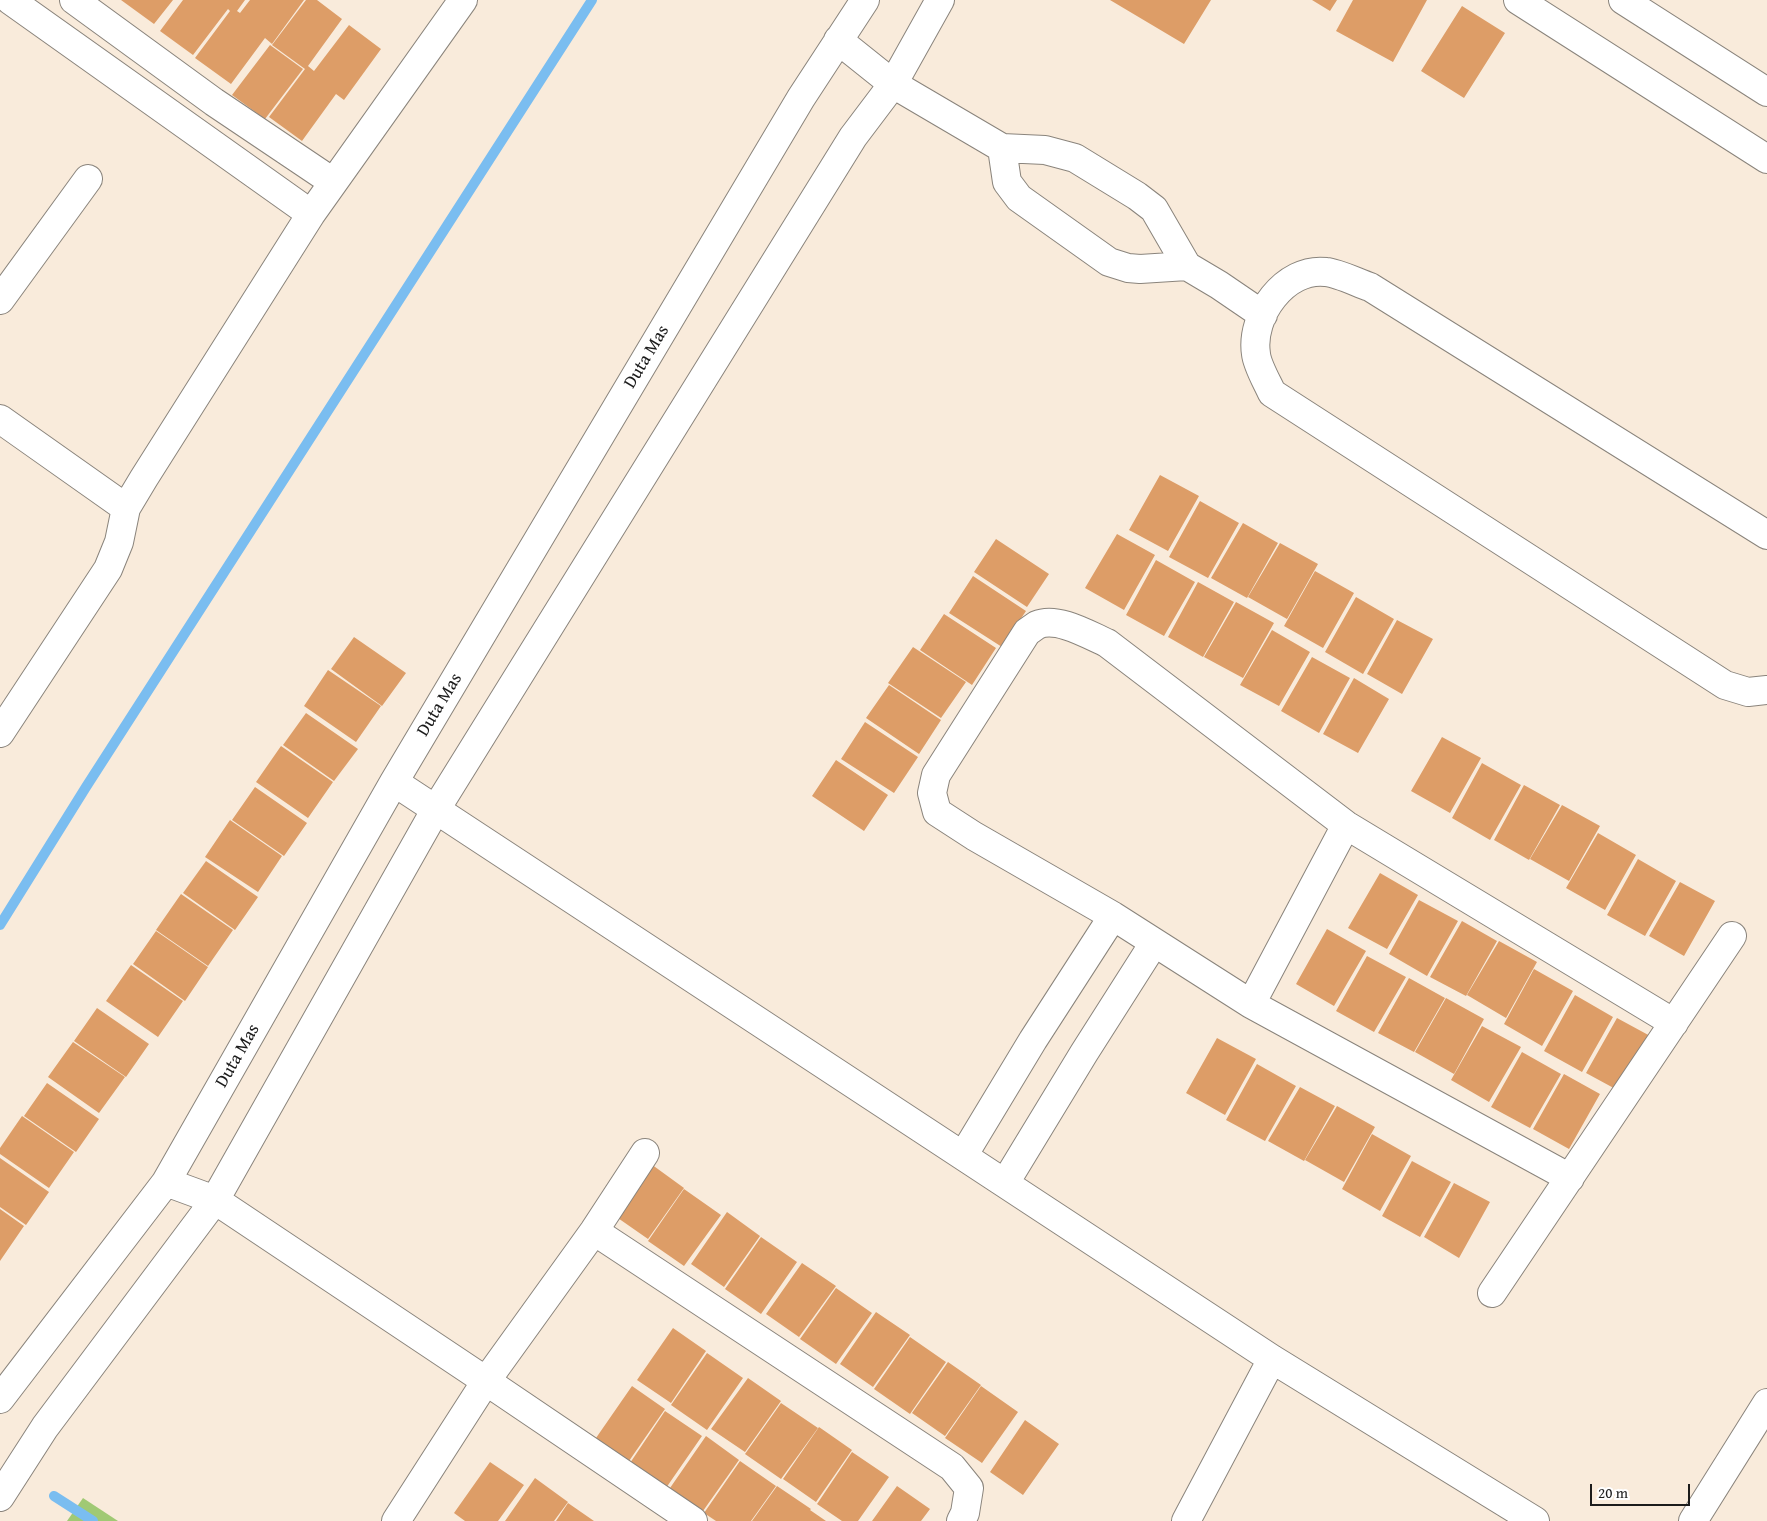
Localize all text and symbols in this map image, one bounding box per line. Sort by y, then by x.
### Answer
street label: Duta Mas [620,321,674,393]
street label: Duta Mas [413,669,467,741]
street label: Duta Mas [211,1020,265,1092]
scale bar [1592,1474,1692,1506]
text: 20 m [1598,1482,1628,1503]

